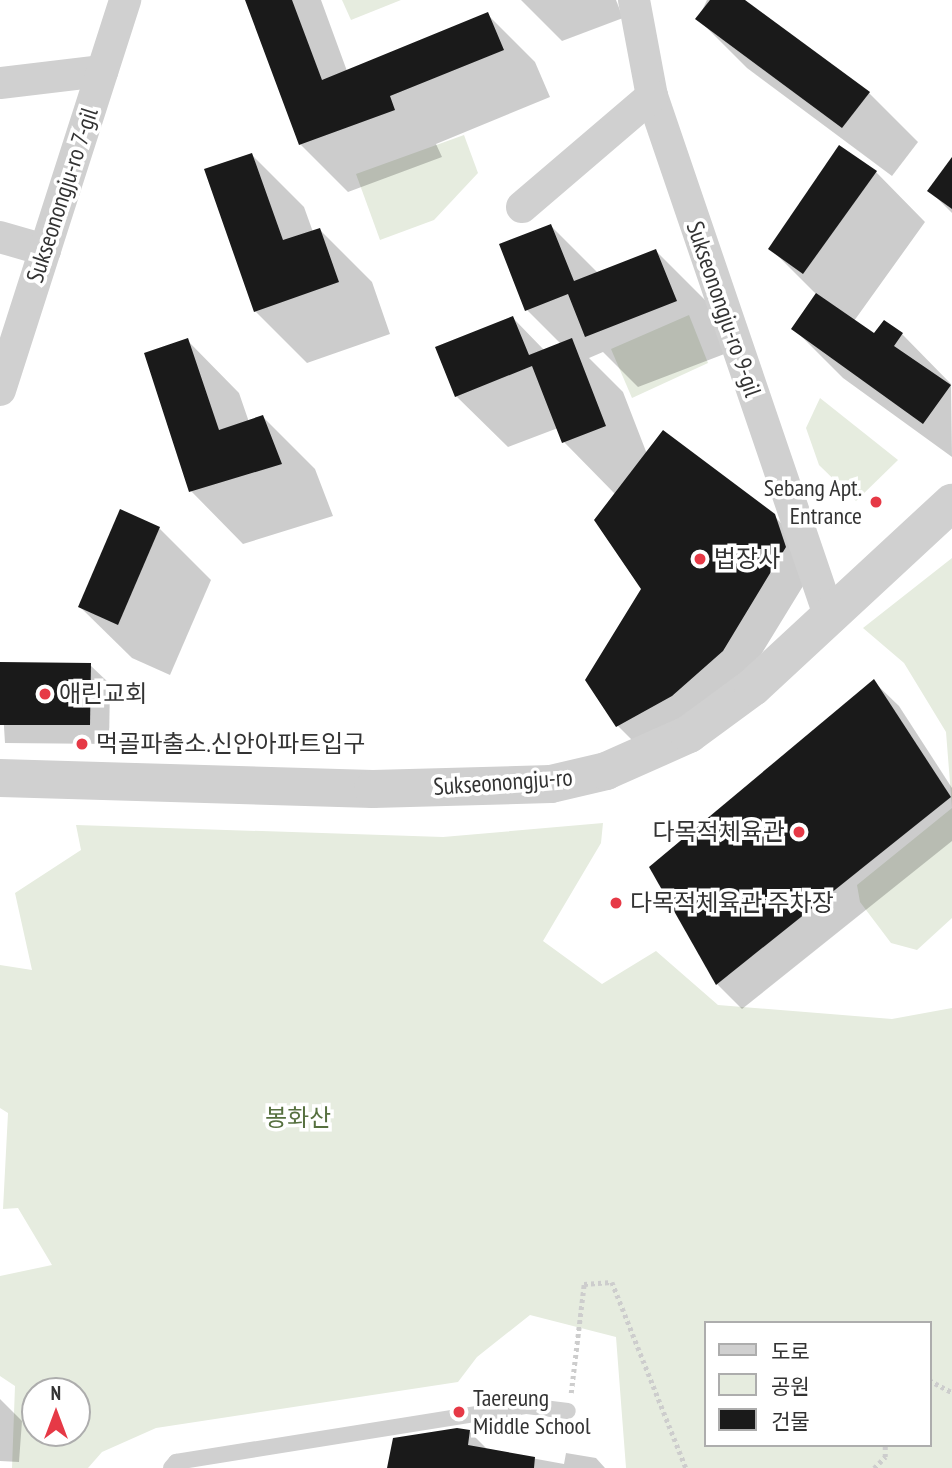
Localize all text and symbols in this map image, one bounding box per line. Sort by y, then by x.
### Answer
street label: Sukseonongju-ro 7-gil [20,104,104,286]
street label: Sukseonongju-ro 9-gil [681,218,767,400]
place label: Sebang Apt. Entrance [763,474,862,530]
marker: Sebang Apt. Entrance [868,494,884,510]
place label: 법장사 [714,545,780,573]
marker: 법장사 [692,551,708,567]
place label: 애린교회 [59,680,147,708]
marker: 애린교회 [37,686,53,702]
place label: 먹골파출소.신안아파트입구 [96,730,365,758]
marker: 먹골파출소.신안아파트입구 [74,736,90,752]
street label: Sukseonongju-ro [432,763,574,801]
place label: 다목적체육관 [653,818,785,846]
marker: 다목적체육관 [791,824,807,840]
place label: 다목적체육관 주차장 [630,889,834,917]
marker: 다목적체육관 주차장 [608,895,624,911]
park label: 봉화산 [265,1104,331,1132]
legend [704,1321,931,1447]
text: 도로 [771,1338,810,1365]
text: 공원 [771,1373,810,1400]
north arrow [21,1377,91,1447]
text: N [51,1381,61,1405]
place label: Taereung Middle School [473,1384,591,1440]
marker: Taereung Middle School [451,1404,467,1420]
text: 건물 [771,1408,810,1435]

